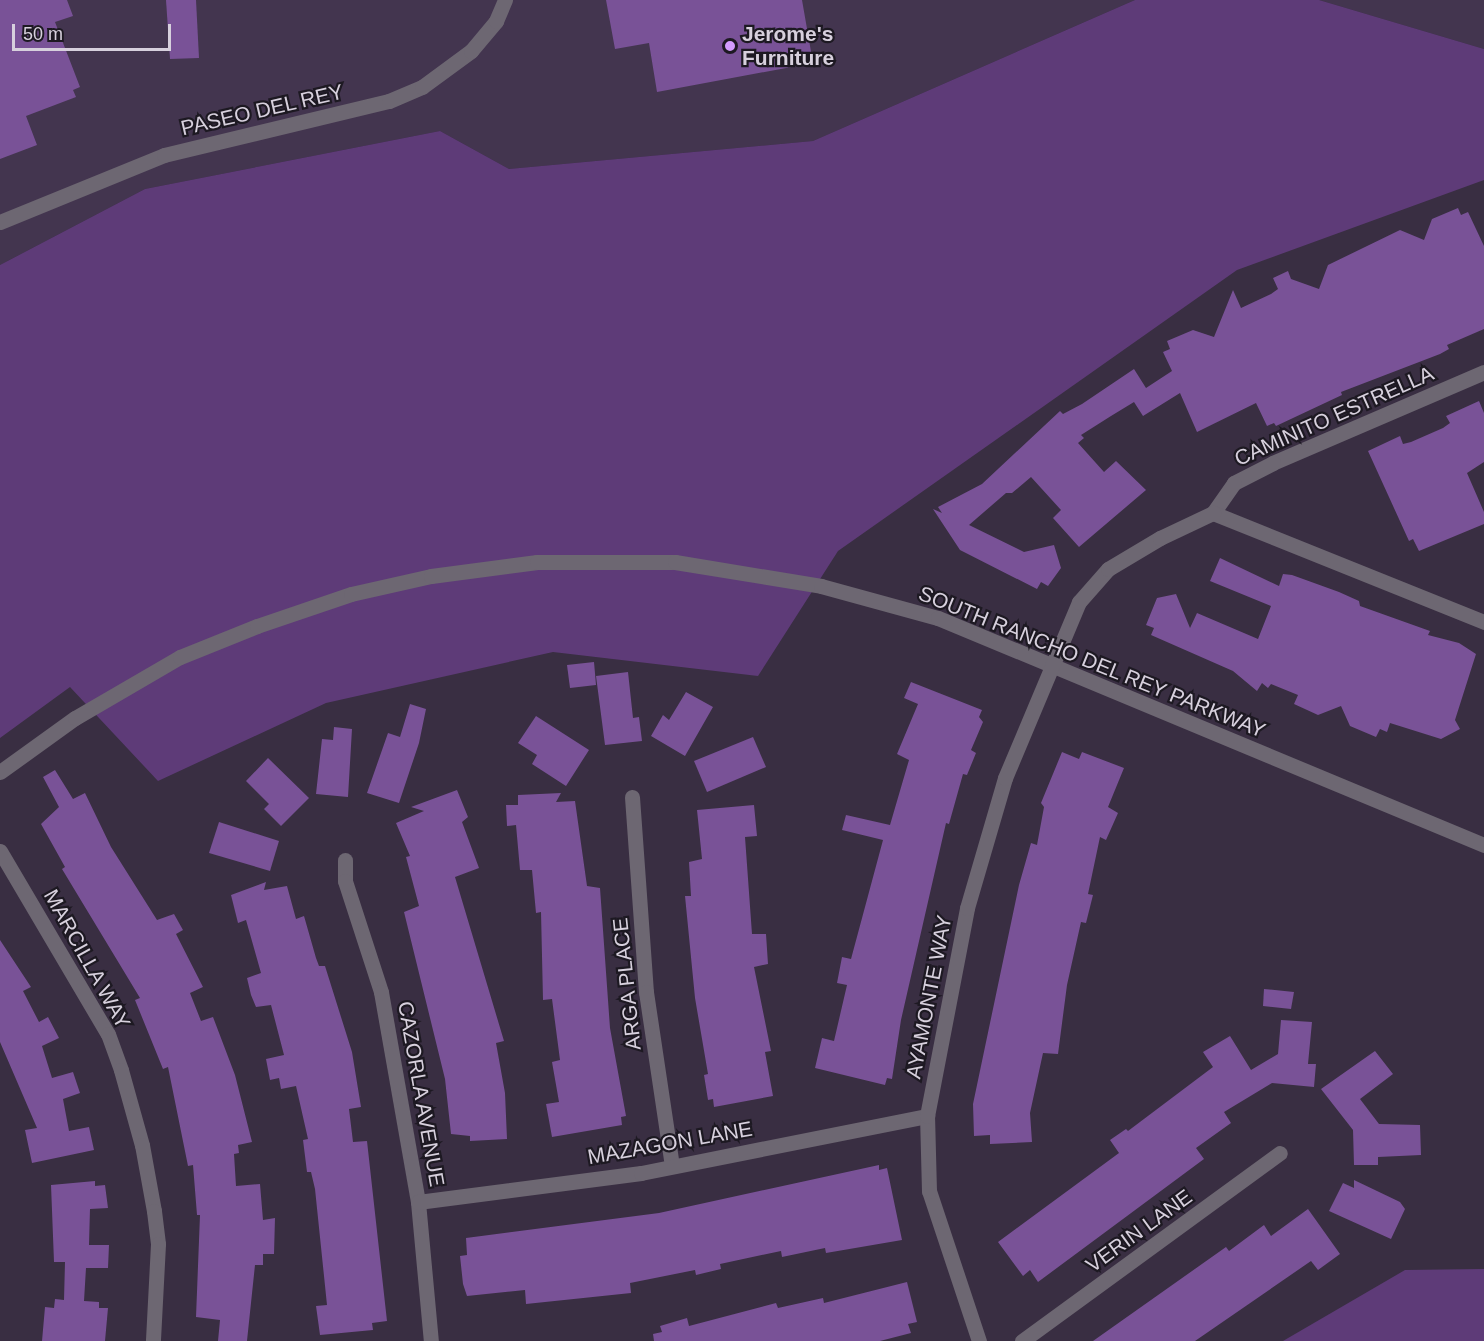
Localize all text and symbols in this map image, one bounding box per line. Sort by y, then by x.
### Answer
scale bar [15,12,174,50]
place label: Jerome's Furniture [742,21,834,71]
text: 50 m [23,24,63,44]
marker: Jerome's Furniture [723,39,737,53]
street label: PASEO DEL REY [178,79,346,141]
street label: CAMINITO ESTRELLA [1230,361,1438,471]
street label: SOUTH RANCHO DEL REY PARKWAY [914,580,1270,744]
street label: MARCILLA WAY [38,885,136,1033]
street label: AYAMONTE WAY [901,913,957,1081]
street label: ARGA PLACE [607,916,647,1052]
street label: CAZORLA AVENUE [392,998,450,1190]
street label: MAZAGON LANE [586,1116,754,1170]
street label: VERIN LANE [1081,1184,1197,1278]

